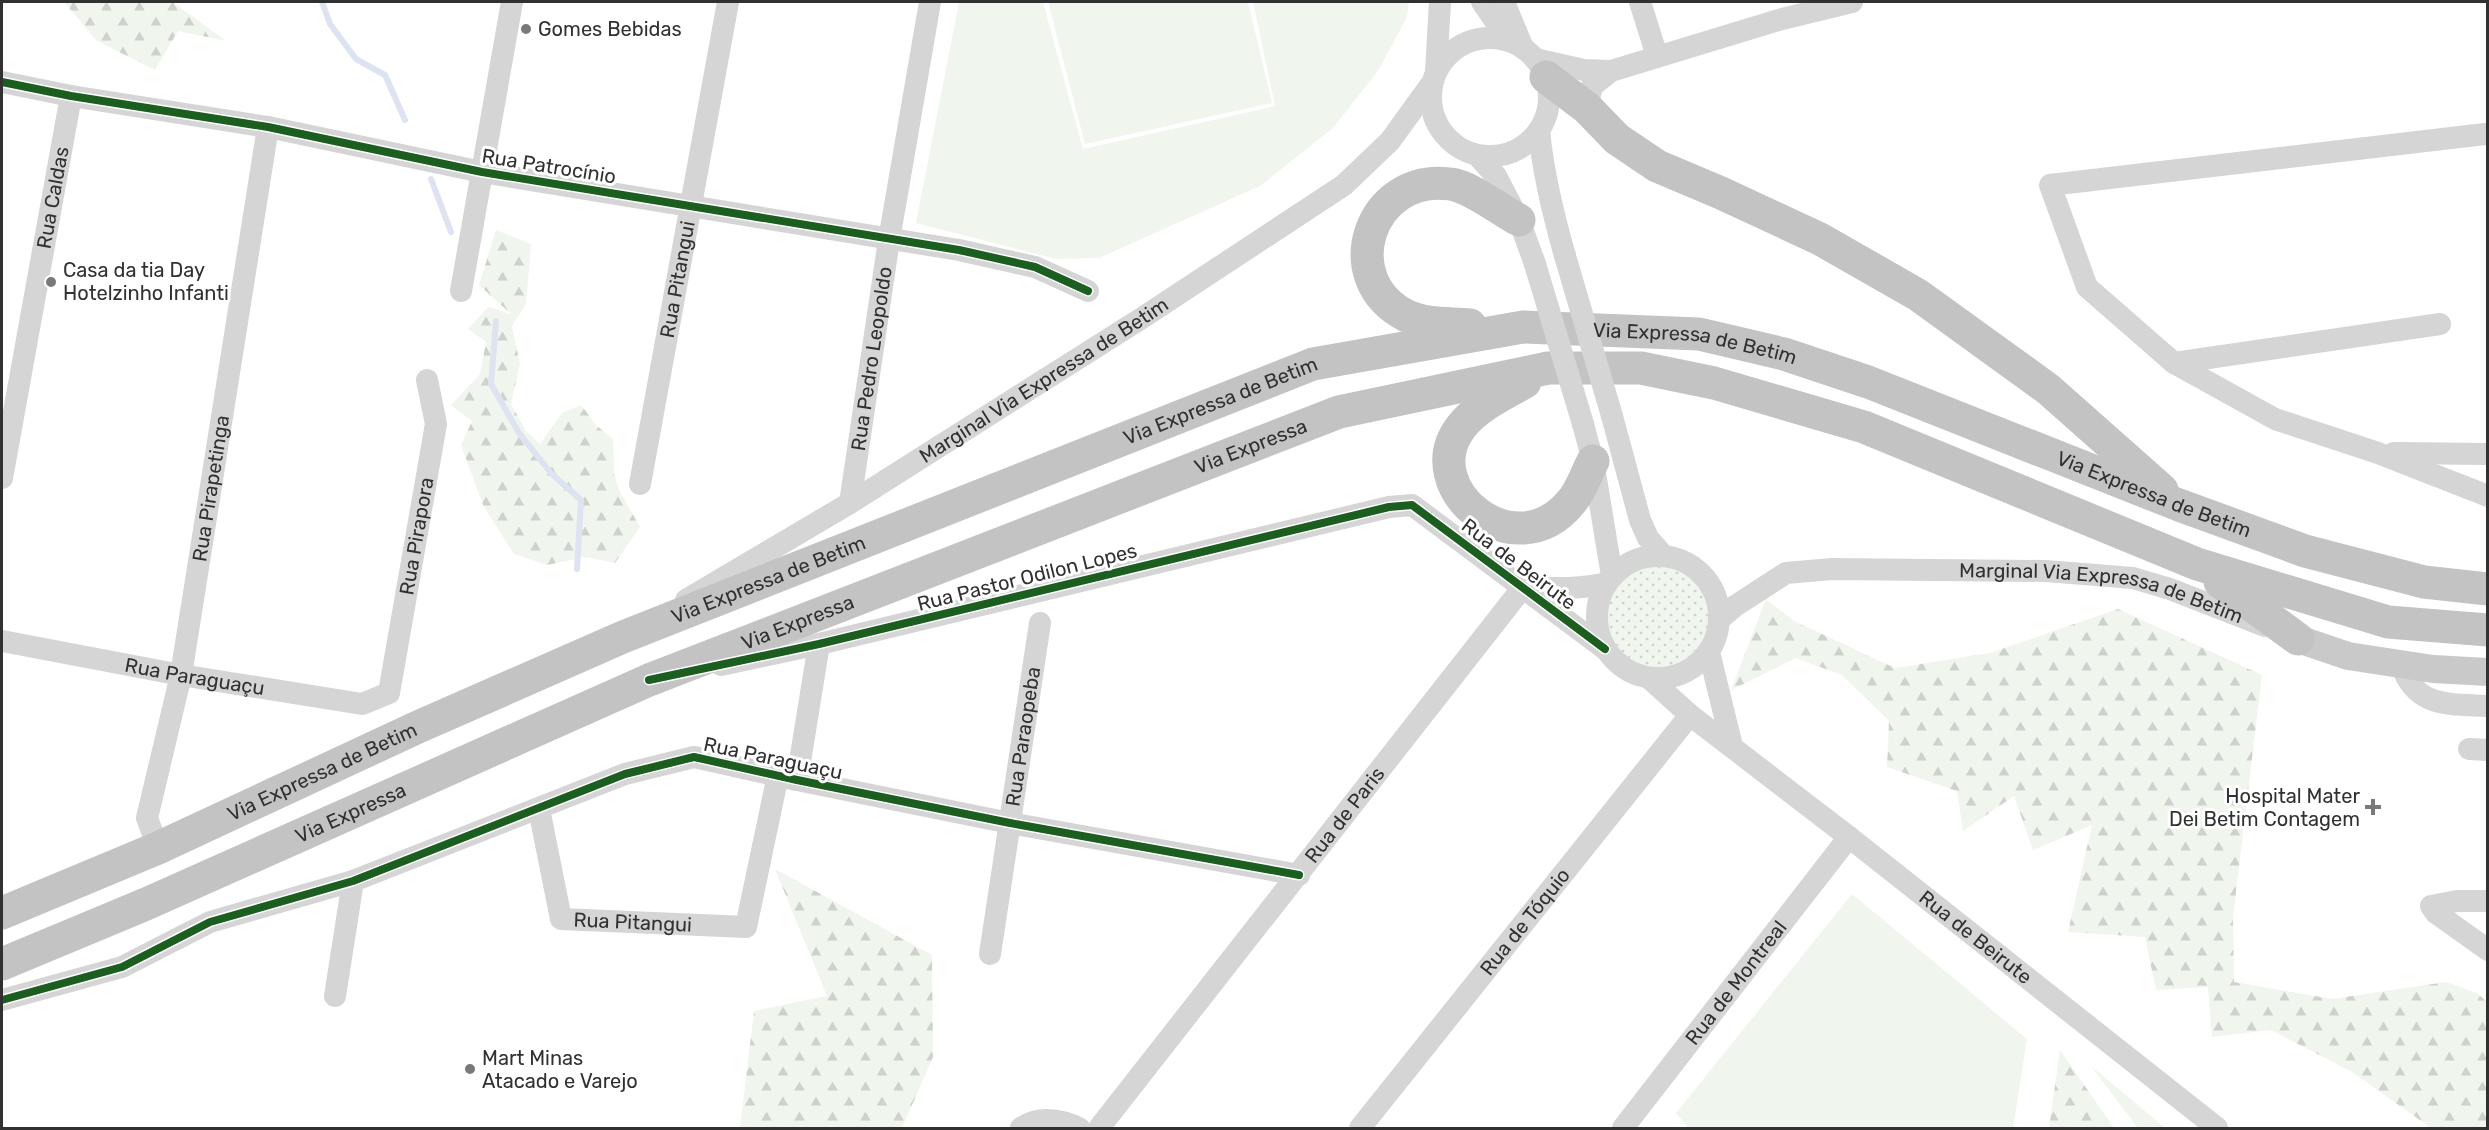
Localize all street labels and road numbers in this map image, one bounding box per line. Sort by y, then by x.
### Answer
street label: Rua Caldas [32,144,74,251]
street label: Rua Patrocínio [480,144,618,188]
street label: Rua Pitangui [655,219,700,340]
street label: Rua Pedro Leopoldo [846,265,897,452]
street label: Marginal Via Expressa de Betim [915,292,1173,468]
street label: Via Expressa de Betim [1592,318,1800,369]
street label: Via Expressa de Betim [1119,354,1321,450]
street label: Rua Pirapetinga [187,413,234,563]
street label: Via Expressa [1191,415,1311,479]
street label: Via Expressa de Betim [2053,446,2254,542]
street label: Rua Pirapora [394,475,439,597]
street label: Rua de Beirute [1457,513,1581,615]
street label: Via Expressa de Betim [667,529,867,629]
street label: Rua Pastor Odilon Lopes [915,538,1139,616]
street label: Marginal Via Expressa de Betim [1959,558,2246,628]
street label: Via Expressa [738,590,858,654]
street label: Rua Paraguaçu [123,653,266,700]
street label: Rua Paraopeba [1000,665,1045,808]
street label: Via Expressa de Betim [222,717,420,827]
street label: Rua Paraguaçu [701,732,845,784]
street label: Rua de Paris [1299,762,1390,868]
street label: Via Expressa [291,777,409,847]
street label: Rua de Tóquio [1475,863,1575,980]
street label: Rua de Beirute [1914,885,2037,989]
street label: Rua Pitangui [573,908,693,937]
street label: Rua de Montreal [1680,916,1792,1050]

